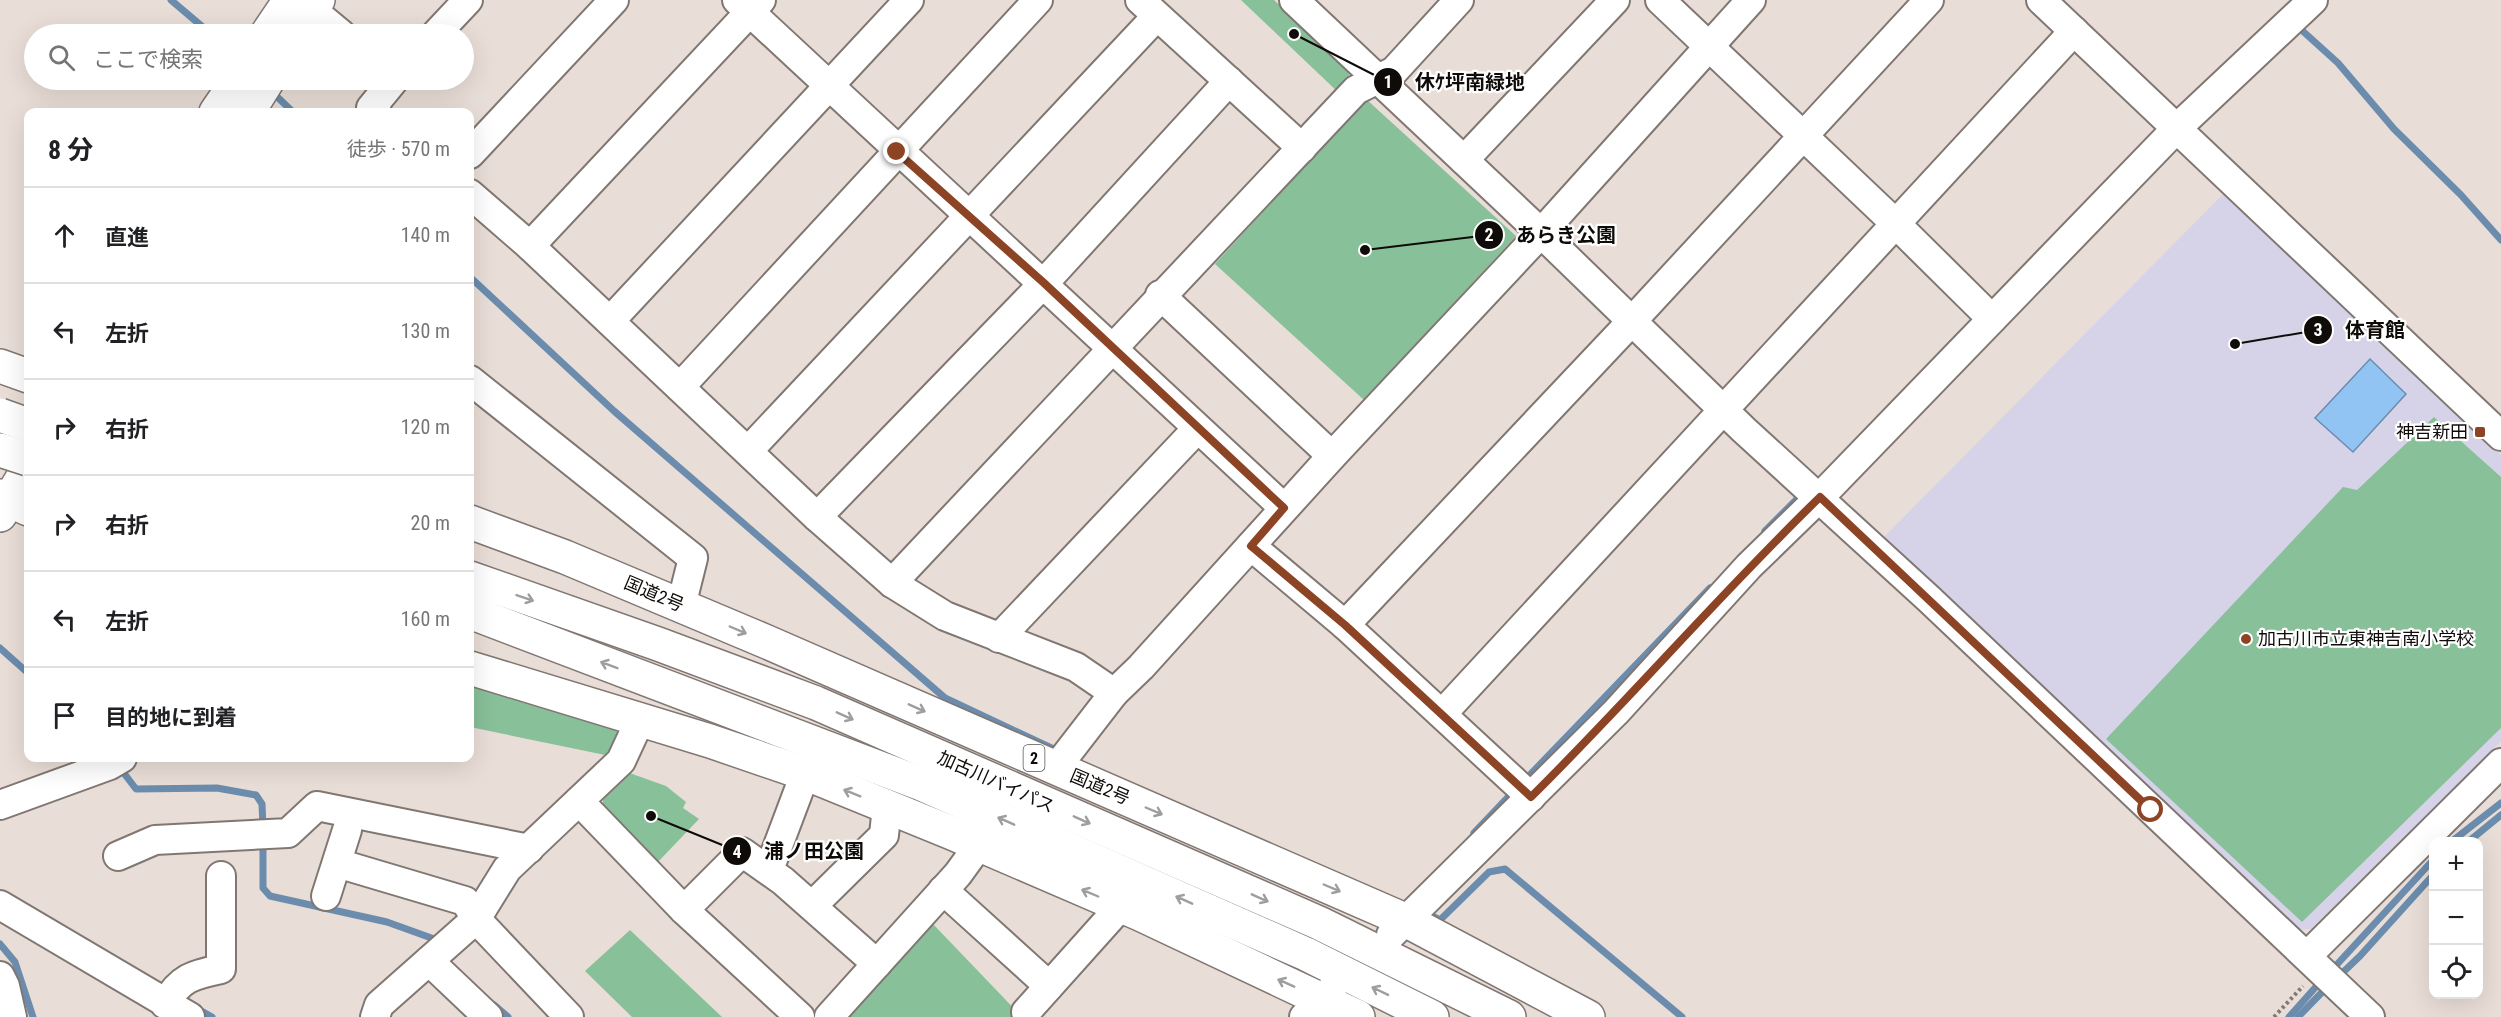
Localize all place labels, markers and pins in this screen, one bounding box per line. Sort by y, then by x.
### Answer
callout: 休ｹ坪南緑地 [1373,63,1537,101]
callout: あらき公園 [1474,216,1628,254]
callout: 体育館 [2303,311,2417,349]
place label: 神吉新田 [2396,421,2468,442]
marker: 神吉新田 [2473,425,2487,439]
place label: 加古川市立東神吉南小学校 [2258,628,2474,649]
marker: 加古川市立東神吉南小学校 [2239,632,2253,646]
callout: 浦ノ田公園 [722,832,876,870]

